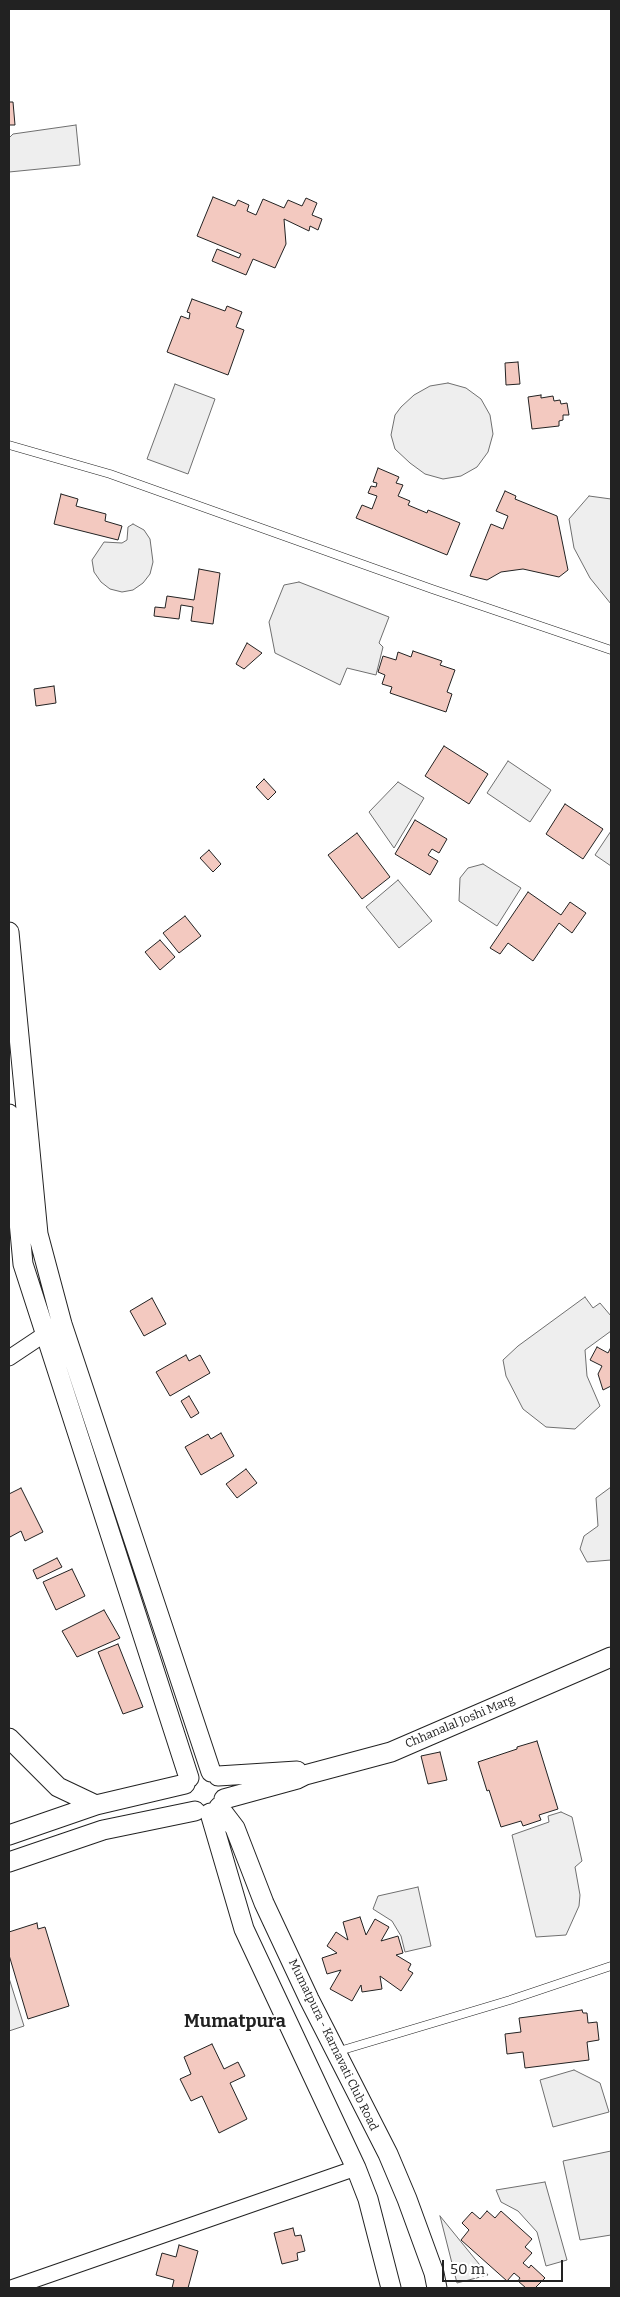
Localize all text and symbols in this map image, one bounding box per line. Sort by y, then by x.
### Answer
street label: Chhanalal Joshi Marg [403,1692,517,1752]
street label: Mumatpura - Karnavati Club Road [285,1957,381,2133]
district label: Mumatpura [184,2011,286,2033]
scale bar [445,2250,566,2282]
text: 50 m [450,2260,485,2278]

